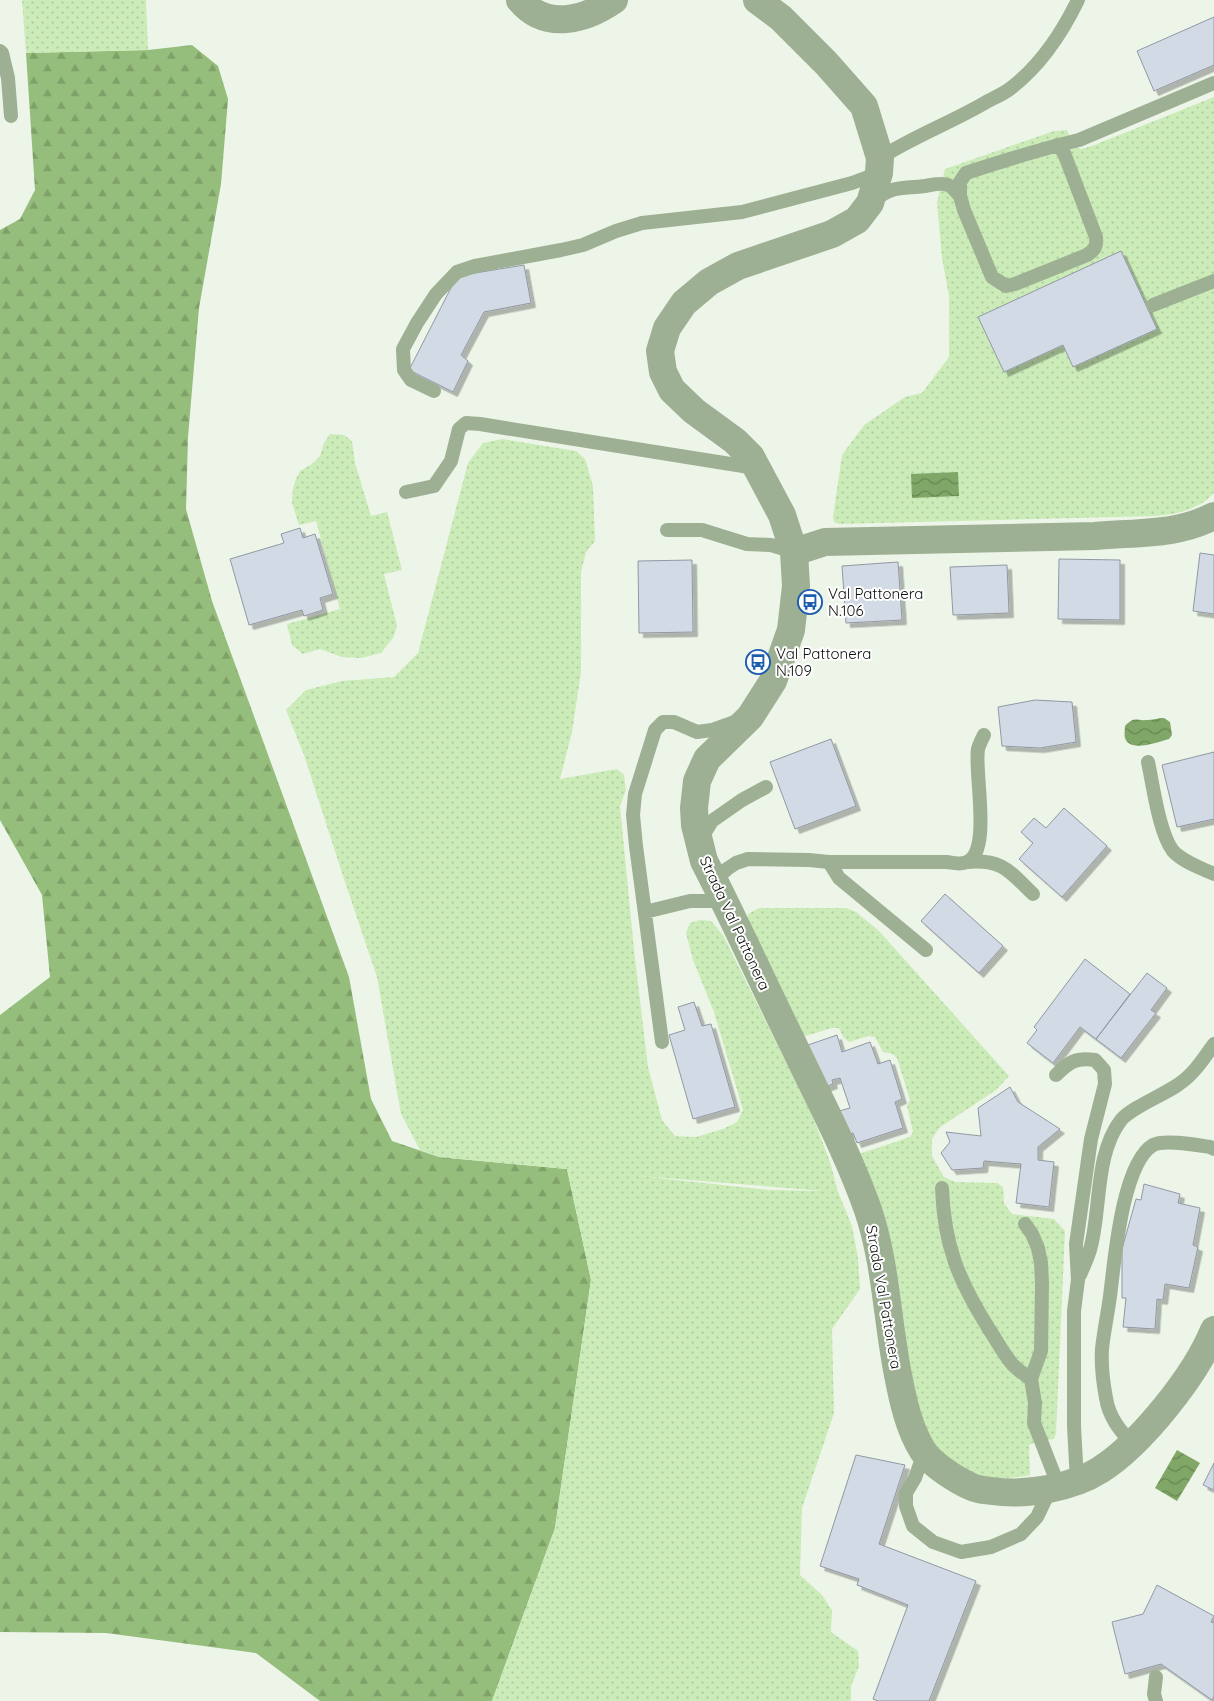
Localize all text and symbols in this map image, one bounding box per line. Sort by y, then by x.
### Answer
place label: Val Pattonera N.106 [828,584,923,620]
bus stop icon: Val Pattonera N.106 [797,589,823,615]
place label: Val Pattonera N.109 [776,644,871,680]
bus stop icon: Val Pattonera N.109 [745,649,771,675]
street label: Strada Val Pattonera [696,853,774,993]
street label: Strada Val Pattonera [862,1224,906,1370]

